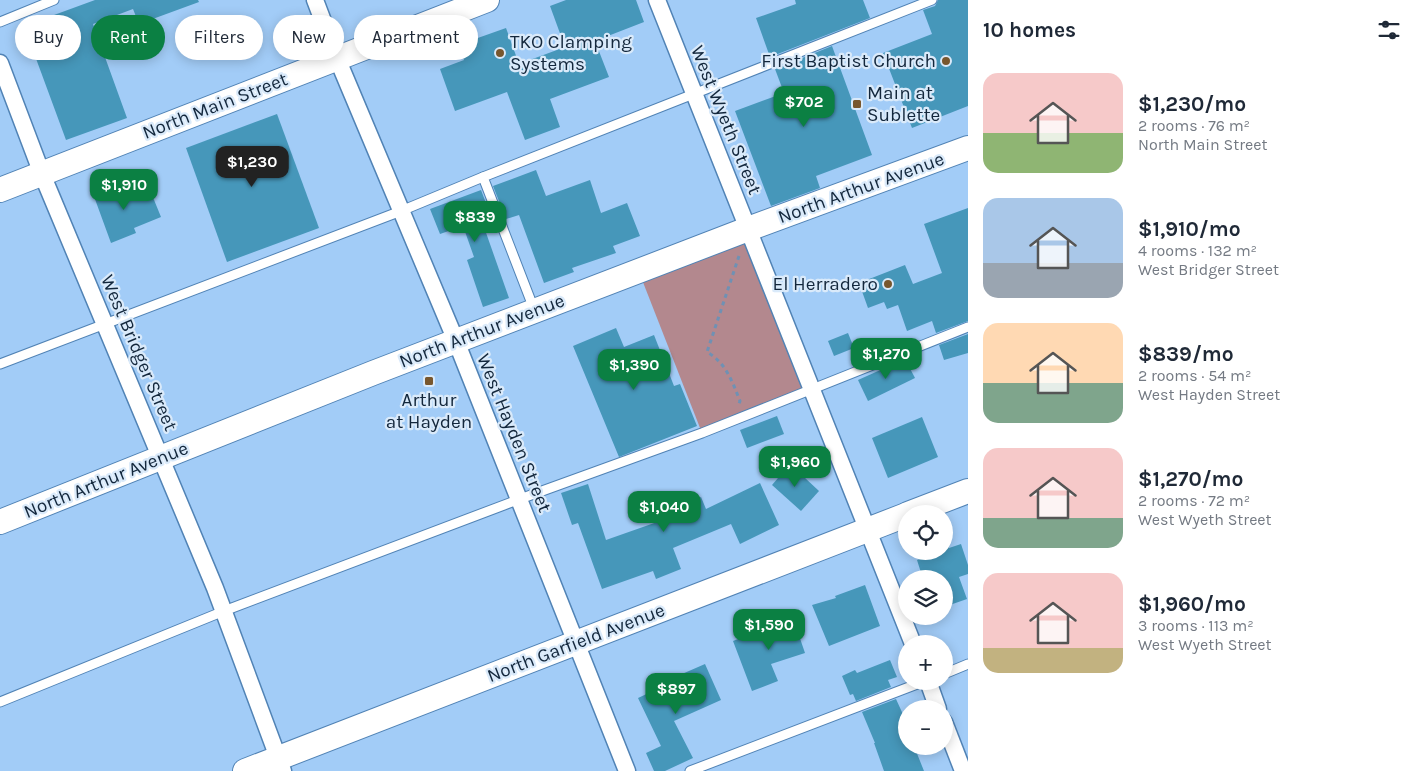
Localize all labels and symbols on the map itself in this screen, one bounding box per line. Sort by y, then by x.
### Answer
place label: TKO Clamping Systems [510,31,632,75]
street label: West Wyeth Street [686,42,766,198]
marker: TKO Clamping Systems [494,47,506,59]
place label: First Baptist Church [761,50,936,72]
marker: First Baptist Church [940,55,952,67]
street label: North Main Street [139,68,291,144]
place label: Main at Sublette [867,82,940,126]
pin: $702 [774,86,834,128]
marker: Main at Sublette [851,98,863,110]
pin: $1,230 [211,146,293,188]
street label: North Arthur Avenue [775,148,947,228]
pin: $1,910 [83,168,165,211]
pin: $839 [445,200,505,243]
street label: West Bridger Street [96,272,182,434]
place label: El Herradero [773,273,878,295]
marker: El Herradero [882,278,894,290]
street label: North Arthur Avenue [396,289,568,373]
pin: $1,270 [845,338,927,380]
pin: $1,390 [593,348,675,391]
street label: West Hayden Street [472,351,556,515]
marker: Arthur at Hayden [423,375,435,387]
place label: Arthur at Hayden [386,389,472,433]
street label: North Arthur Avenue [21,437,191,523]
pin: $1,960 [754,446,836,488]
pin: $1,040 [623,490,705,533]
street label: North Garfield Avenue [484,599,668,687]
pin: $1,590 [728,608,810,651]
pin: $897 [646,672,706,715]

